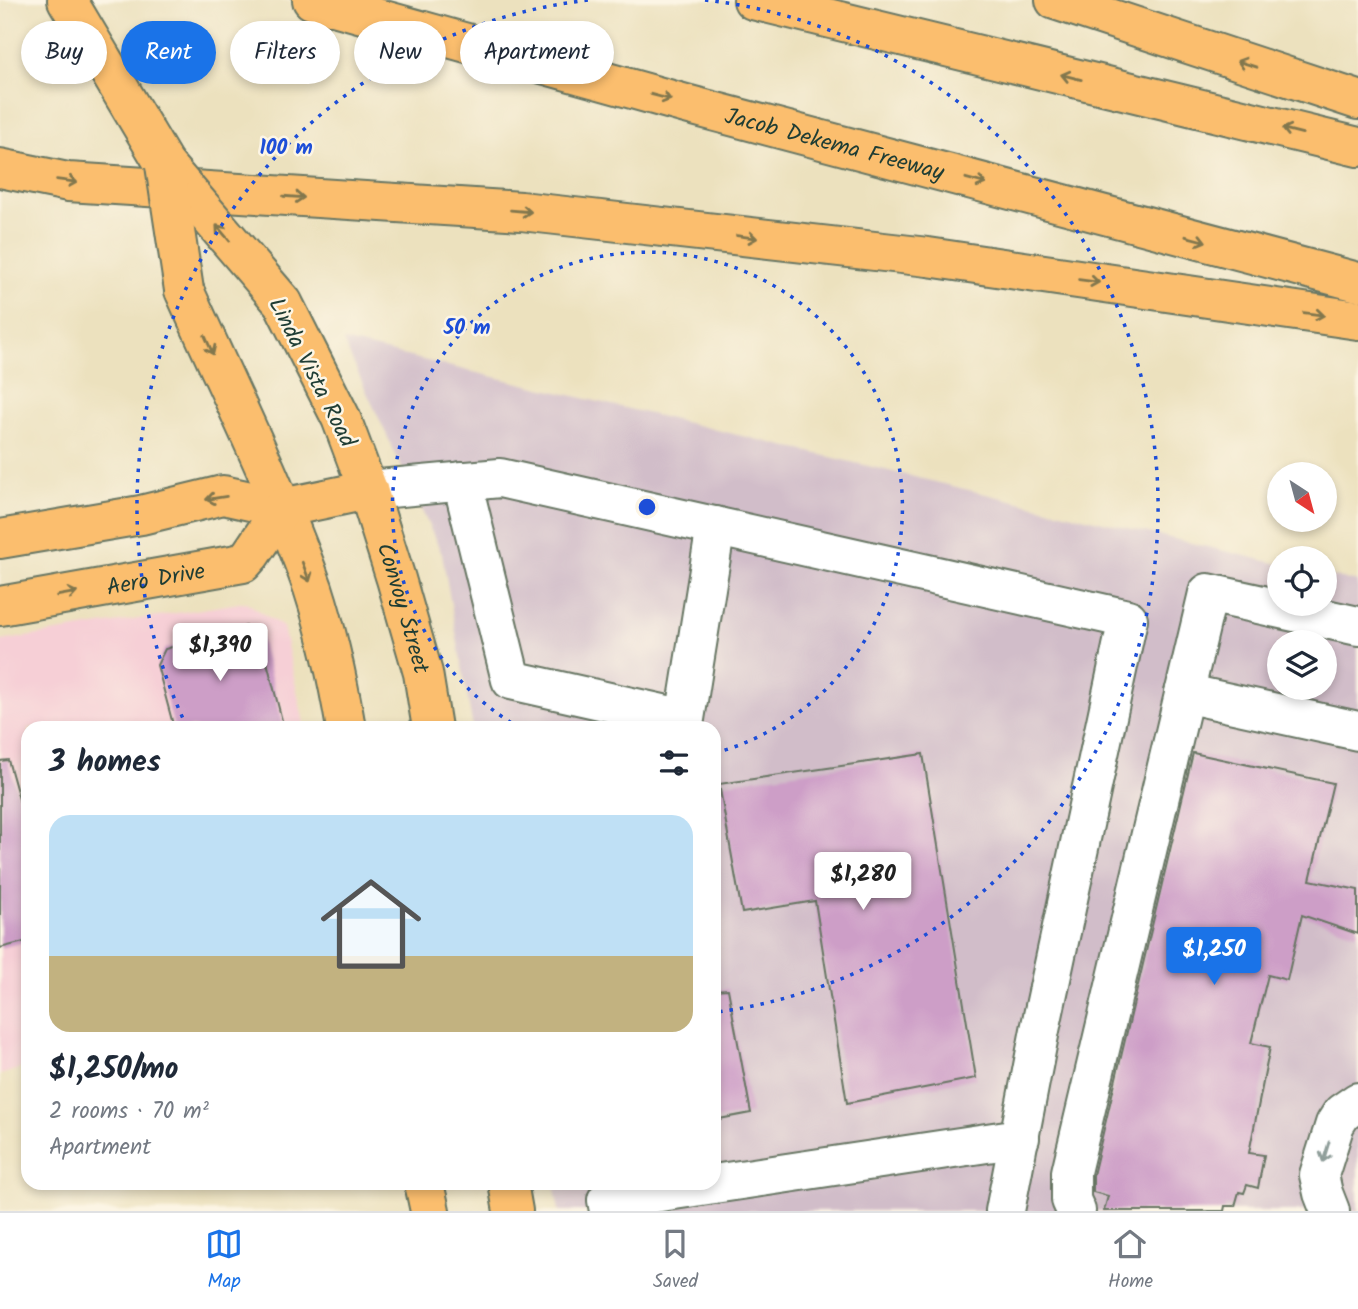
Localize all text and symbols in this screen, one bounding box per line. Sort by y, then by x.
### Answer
chip: Buy [21,21,107,84]
chip: Rent [121,21,216,84]
chip: Filters [230,21,340,84]
chip: New [354,21,446,84]
chip: Apartment [460,21,614,84]
one-way arrow [1236,56,1258,69]
one-way arrow [1060,70,1083,83]
one-way arrow [650,91,672,104]
street label: Jacob Dekema Freeway [720,99,948,192]
one-way arrow [1281,124,1304,137]
text: 100 m [259,132,313,165]
one-way arrow [55,175,78,188]
one-way arrow [964,175,987,188]
one-way arrow [282,190,305,203]
one-way arrow [509,205,532,218]
one-way arrow [215,224,231,242]
one-way arrow [735,230,758,243]
one-way arrow [1184,233,1207,246]
one-way arrow [1077,275,1099,288]
street label: Linda Vista Road [258,292,365,455]
one-way arrow [1302,308,1325,321]
text: 50 m [443,312,490,345]
one-way arrow [203,334,216,355]
north arrow [1267,462,1337,532]
map controls [1267,462,1337,700]
one-way arrow [205,492,228,505]
centre of rings [635,495,659,519]
street label: Convoy Street [366,538,439,679]
button: locate [1267,546,1337,616]
street label: Aero Drive [104,554,208,607]
one-way arrow [301,561,314,582]
one-way arrow [55,587,78,600]
pin: $1,390 [163,624,277,683]
text: $1,390 [189,628,251,664]
button: layers [1267,630,1337,700]
text: 3 homes [49,739,161,787]
icon: filters [655,744,693,782]
pin: $1,280 [806,852,920,912]
text: $1,280 [830,857,896,893]
icon: home [308,861,434,987]
pin: $1,250 [1157,928,1271,987]
text: $1,250 [1182,932,1246,968]
text: $1,250/mo [49,1046,178,1094]
text: 2 rooms · 70 m² [49,1094,209,1130]
text: Apartment [49,1130,151,1166]
one-way arrow [1319,1141,1332,1163]
tab: Map [205,1225,243,1297]
tab: Saved [653,1225,698,1297]
tab: Home [1108,1225,1153,1297]

